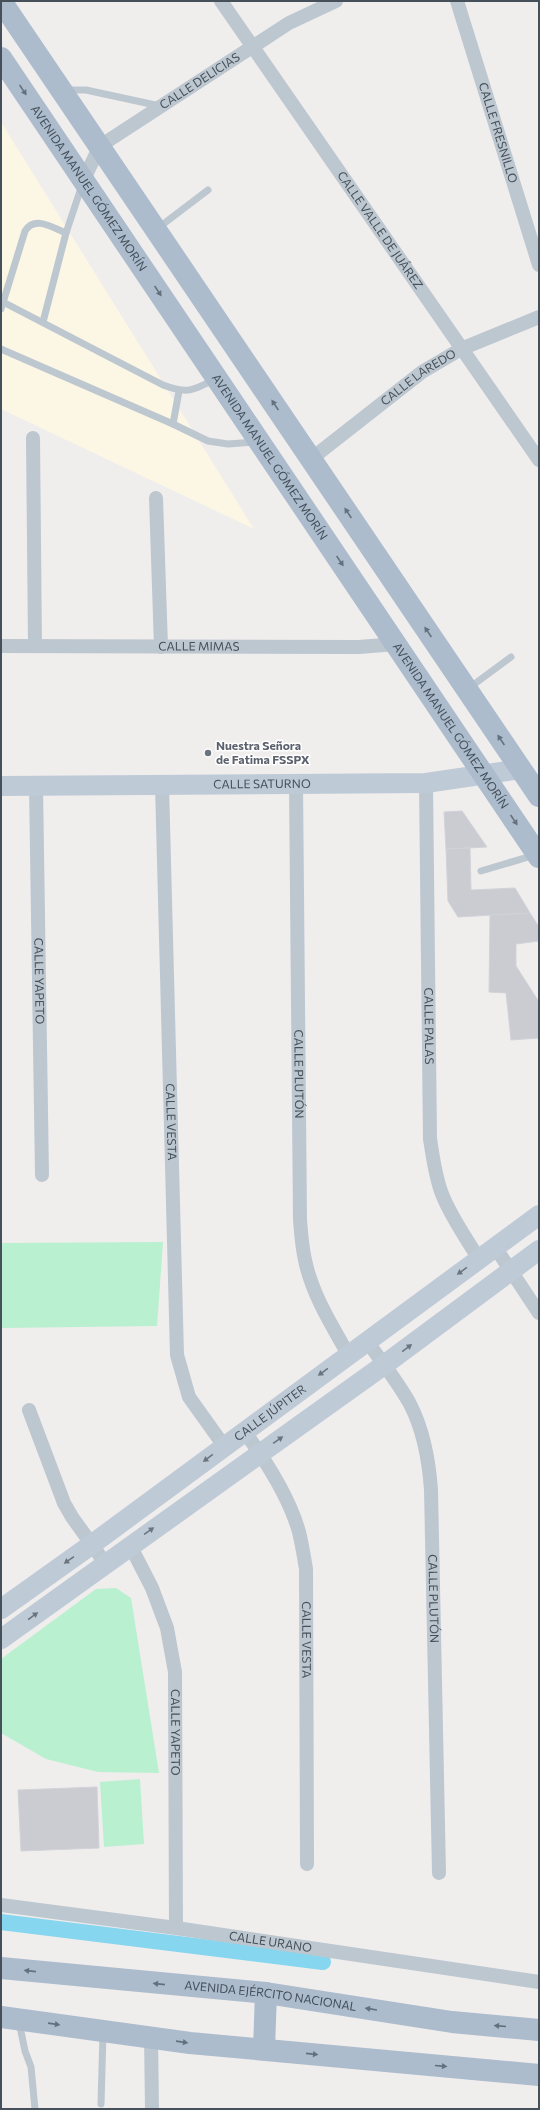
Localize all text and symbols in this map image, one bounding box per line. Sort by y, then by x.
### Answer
street label: CALLE DELICIAS [157,49,242,111]
street label: CALLE FRESNILLO [477,80,521,185]
one-way arrow [19,85,27,95]
street label: AVENIDA MANUEL GÓMEZ MORÍN [29,102,150,273]
street label: CALLE VALLE DE JUÁREZ [335,168,426,291]
one-way arrow [154,286,162,296]
street label: CALLE LAREDO [377,346,458,408]
street label: AVENIDA MANUEL GÓMEZ MORÍN [210,371,331,542]
one-way arrow [271,400,279,411]
one-way arrow [344,508,352,518]
one-way arrow [336,556,344,566]
one-way arrow [425,627,432,638]
street label: CALLE MIMAS [158,638,240,653]
street label: AVENIDA MANUEL GÓMEZ MORÍN [391,639,512,811]
one-way arrow [497,735,505,745]
place label: Nuestra Señora de Fatima FSSPX [216,738,310,766]
marker: Nuestra Señora de Fatima FSSPX [203,748,213,758]
street label: CALLE SATURNO [213,776,311,791]
one-way arrow [510,815,518,825]
street label: CALLE YAPETO [32,938,48,1025]
street label: CALLE PALAS [422,987,437,1065]
street label: CALLE PLUTÓN [292,1029,307,1119]
street label: CALLE VESTA [164,1083,180,1160]
one-way arrow [457,1267,467,1275]
one-way arrow [401,1344,412,1352]
one-way arrow [318,1368,329,1377]
street label: CALLE JÚPITER [231,1381,308,1443]
one-way arrow [273,1436,283,1444]
one-way arrow [202,1454,213,1462]
one-way arrow [144,1527,155,1535]
street label: CALLE PLUTÓN [426,1554,442,1643]
one-way arrow [64,1556,74,1564]
street label: CALLE VESTA [300,1601,314,1678]
one-way arrow [27,1612,38,1620]
street label: CALLE YAPETO [169,1689,183,1776]
street label: CALLE URANO [228,1928,313,1954]
one-way arrow [24,1968,36,1974]
street label: AVENIDA EJÉRCITO NACIONAL [184,1977,358,2013]
one-way arrow [153,1980,165,1987]
one-way arrow [365,2006,377,2012]
one-way arrow [47,2021,60,2027]
one-way arrow [494,2023,506,2029]
one-way arrow [176,2039,188,2045]
one-way arrow [306,2051,318,2057]
one-way arrow [435,2063,447,2070]

